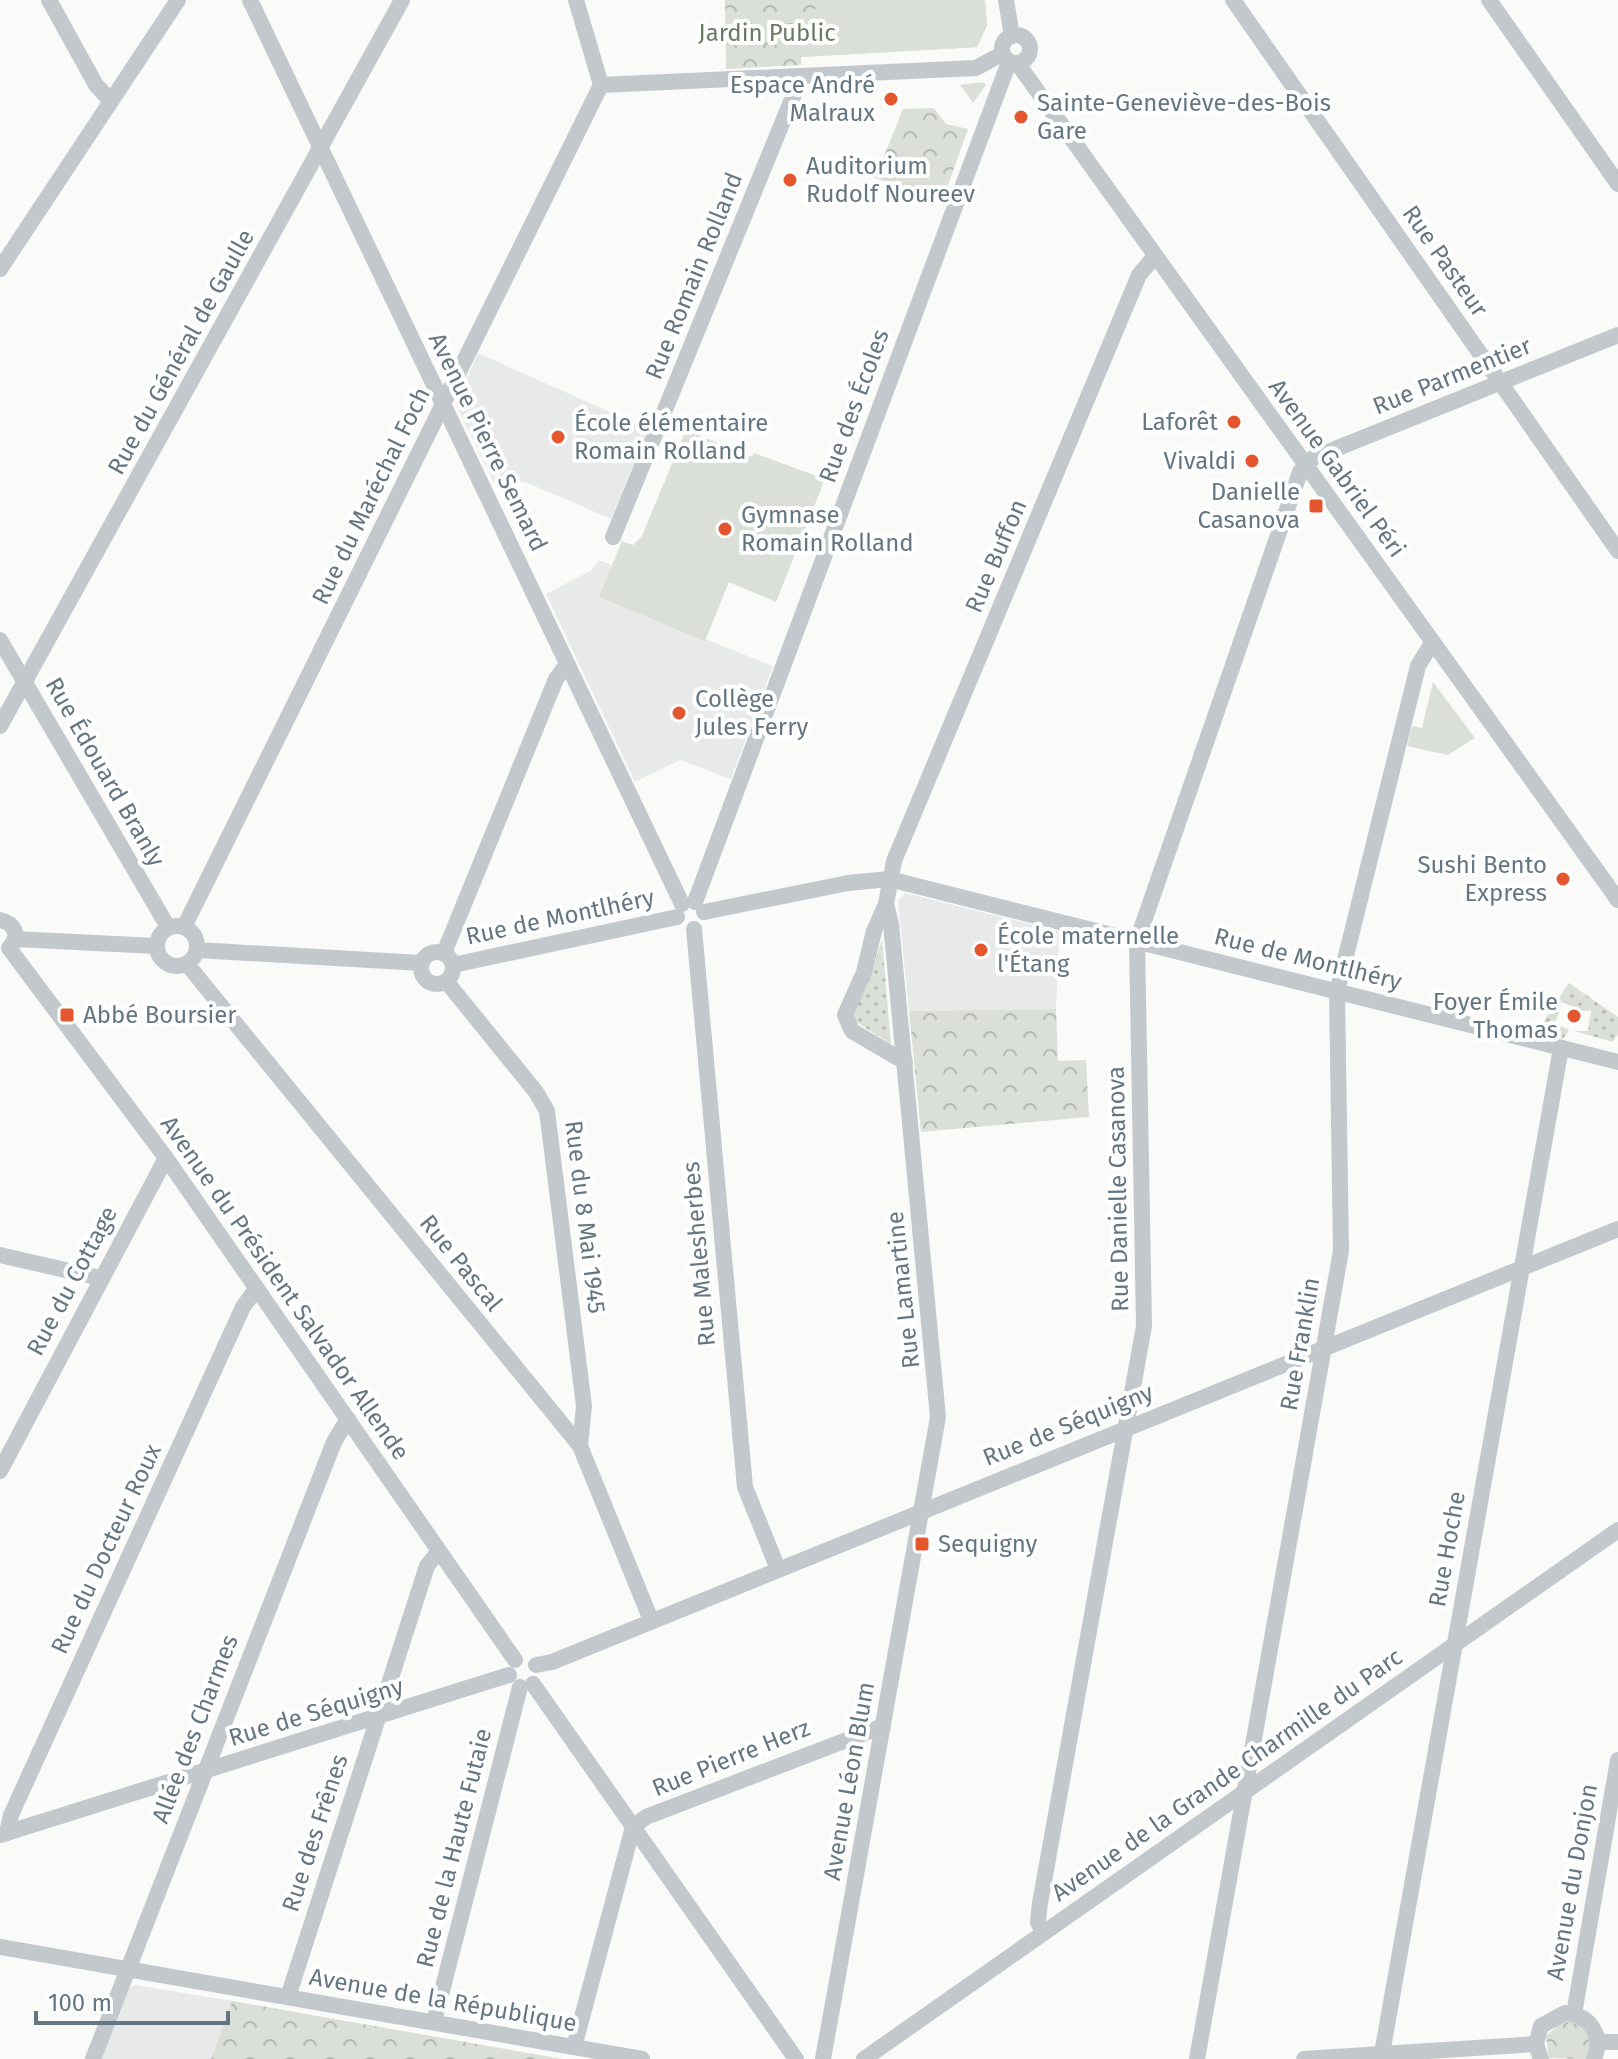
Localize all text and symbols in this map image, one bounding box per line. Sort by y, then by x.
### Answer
park label: Jardin Public [698,19,836,47]
place label: Espace André Malraux [730,71,875,127]
place label: Sainte-Geneviève-des-Bois Gare [1037,89,1331,145]
marker: Espace André Malraux [882,90,900,108]
marker: Sainte-Geneviève-des-Bois Gare [1012,108,1030,126]
place label: Auditorium Rudolf Noureev [806,152,975,208]
street label: Rue Romain Rolland [640,169,748,383]
marker: Auditorium Rudolf Noureev [781,171,799,189]
street label: Rue Pasteur [1396,200,1494,323]
street label: Rue du Général de Gaulle [102,225,260,479]
street label: Rue des Écoles [812,325,895,487]
street label: Avenue Pierre Semard [423,328,553,556]
street label: Rue Parmentier [1369,331,1536,421]
street label: Avenue Gabriel Péri [1263,373,1411,563]
street label: Rue du Maréchal Foch [306,383,436,609]
place label: École élémentaire Romain Rolland [574,408,768,465]
place label: Laforêt [1141,408,1218,436]
marker: Laforêt [1225,413,1243,431]
marker: École élémentaire Romain Rolland [549,428,567,446]
place label: Vivaldi [1164,447,1236,475]
marker: Vivaldi [1243,452,1261,470]
place label: Danielle Casanova [1197,478,1300,534]
street label: Rue Buffon [960,495,1032,617]
marker: Danielle Casanova [1307,497,1325,515]
place label: Gymnase Romain Rolland [741,501,914,557]
marker: Gymnase Romain Rolland [716,520,734,538]
street label: Rue Édouard Branly [39,672,172,872]
place label: Collège Jules Ferry [695,685,808,741]
marker: Collège Jules Ferry [670,704,688,722]
place label: Sushi Bento Express [1417,851,1547,907]
marker: Sushi Bento Express [1554,870,1572,888]
street label: Rue de Montlhéry [463,883,657,951]
place label: École maternelle l'Étang [997,921,1179,978]
street label: Rue de Montlhéry [1211,922,1405,996]
marker: École maternelle l'Étang [972,941,990,959]
place label: Foyer Émile Thomas [1433,987,1558,1044]
place label: Abbé Boursier [83,1001,237,1029]
marker: Abbé Boursier [58,1006,76,1024]
marker: Foyer Émile Thomas [1565,1007,1583,1025]
street label: Rue Danielle Casanova [1102,1066,1134,1312]
street label: Avenue du Président Salvador Allende [155,1111,415,1465]
street label: Rue du 8 Mai 1945 [559,1119,611,1315]
street label: Rue Malesherbes [677,1160,721,1348]
street label: Rue du Cottage [21,1202,123,1360]
street label: Rue Pascal [414,1209,508,1317]
street label: Rue Lamartine [881,1210,925,1370]
street label: Rue Franklin [1275,1275,1325,1413]
street label: Rue de Séquigny [979,1378,1157,1472]
street label: Rue du Docteur Roux [45,1439,167,1658]
street label: Rue Hoche [1423,1489,1471,1609]
place label: Sequigny [938,1530,1038,1558]
marker: Sequigny [913,1535,931,1553]
street label: Allée des Charmes [146,1631,244,1827]
street label: Avenue de la Grande Charmille du Parc [1046,1643,1408,1907]
street label: Rue de Séquigny [225,1672,407,1752]
street label: Avenue Léon Blum [818,1680,880,1882]
street label: Rue Pierre Herz [648,1714,814,1802]
street label: Rue de la Haute Futaie [411,1726,497,1970]
street label: Rue des Frênes [276,1751,354,1915]
street label: Avenue du Donjon [1541,1782,1603,1982]
street label: Avenue de la République [307,1963,579,2037]
scale bar [36,1975,228,2025]
text: 100 m [48,1989,112,2017]

